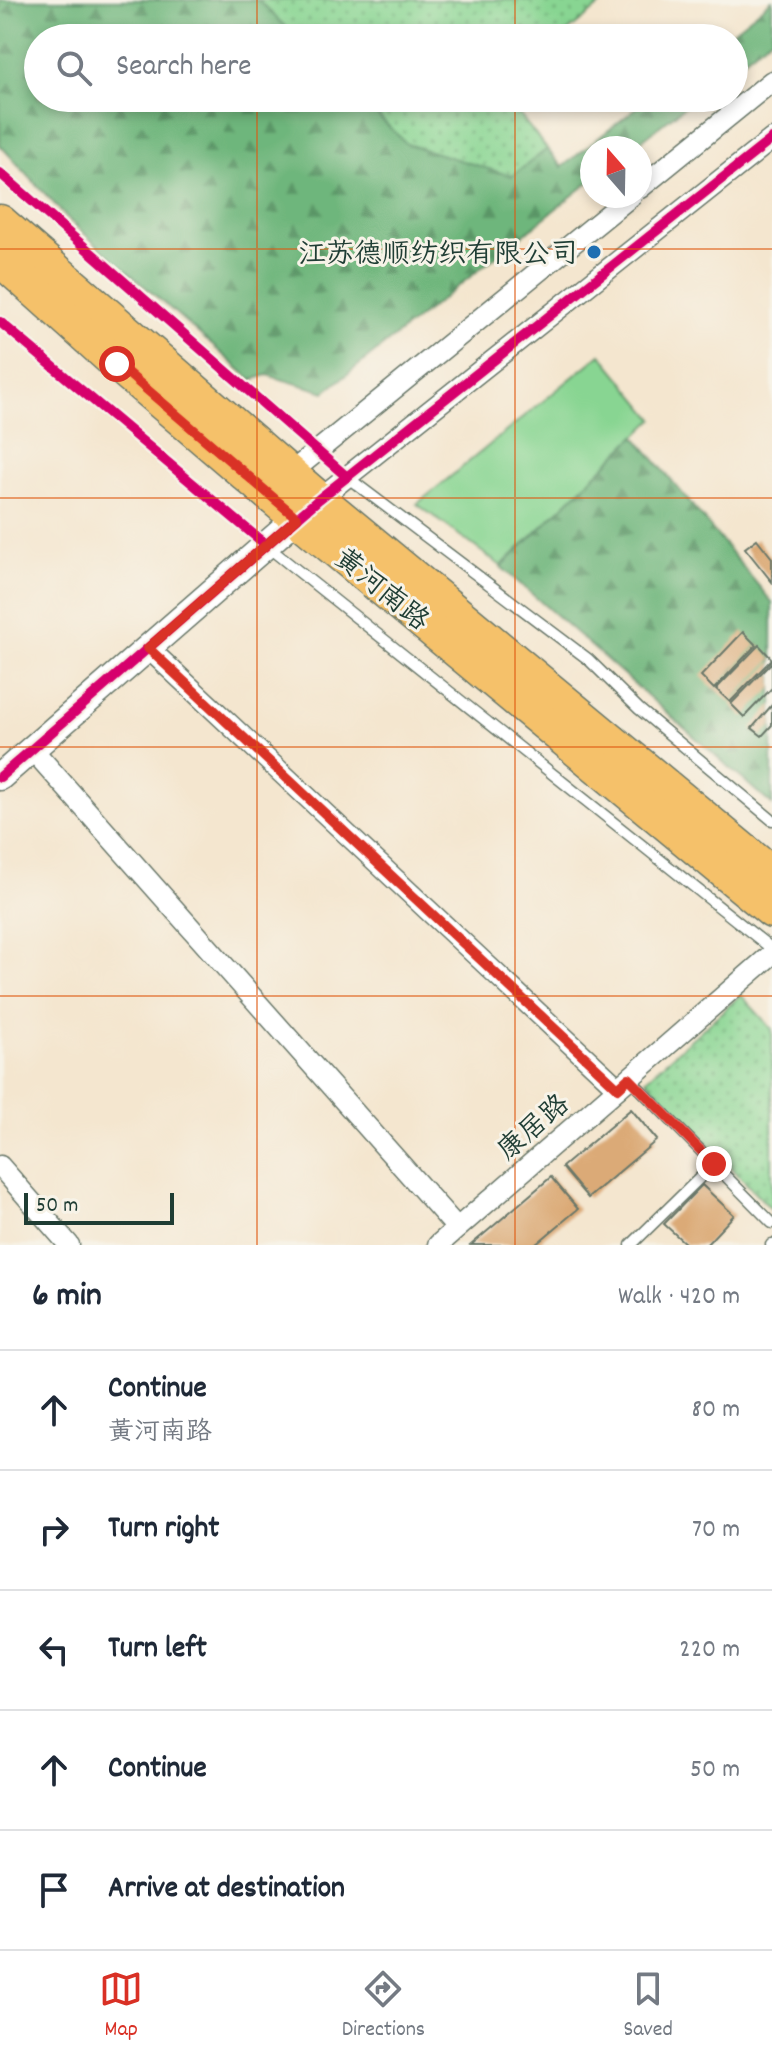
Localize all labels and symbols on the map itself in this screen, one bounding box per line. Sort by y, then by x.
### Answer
north arrow [580,136,652,208]
place label: 江苏德顺纺织有限公司 [298,237,578,277]
marker: 江苏德顺纺织有限公司 [585,243,603,261]
route start [99,346,135,382]
street label: 黄河南路 [324,541,436,643]
street label: 康居路 [490,1087,580,1172]
route end [696,1146,732,1182]
scale bar [24,1189,174,1225]

